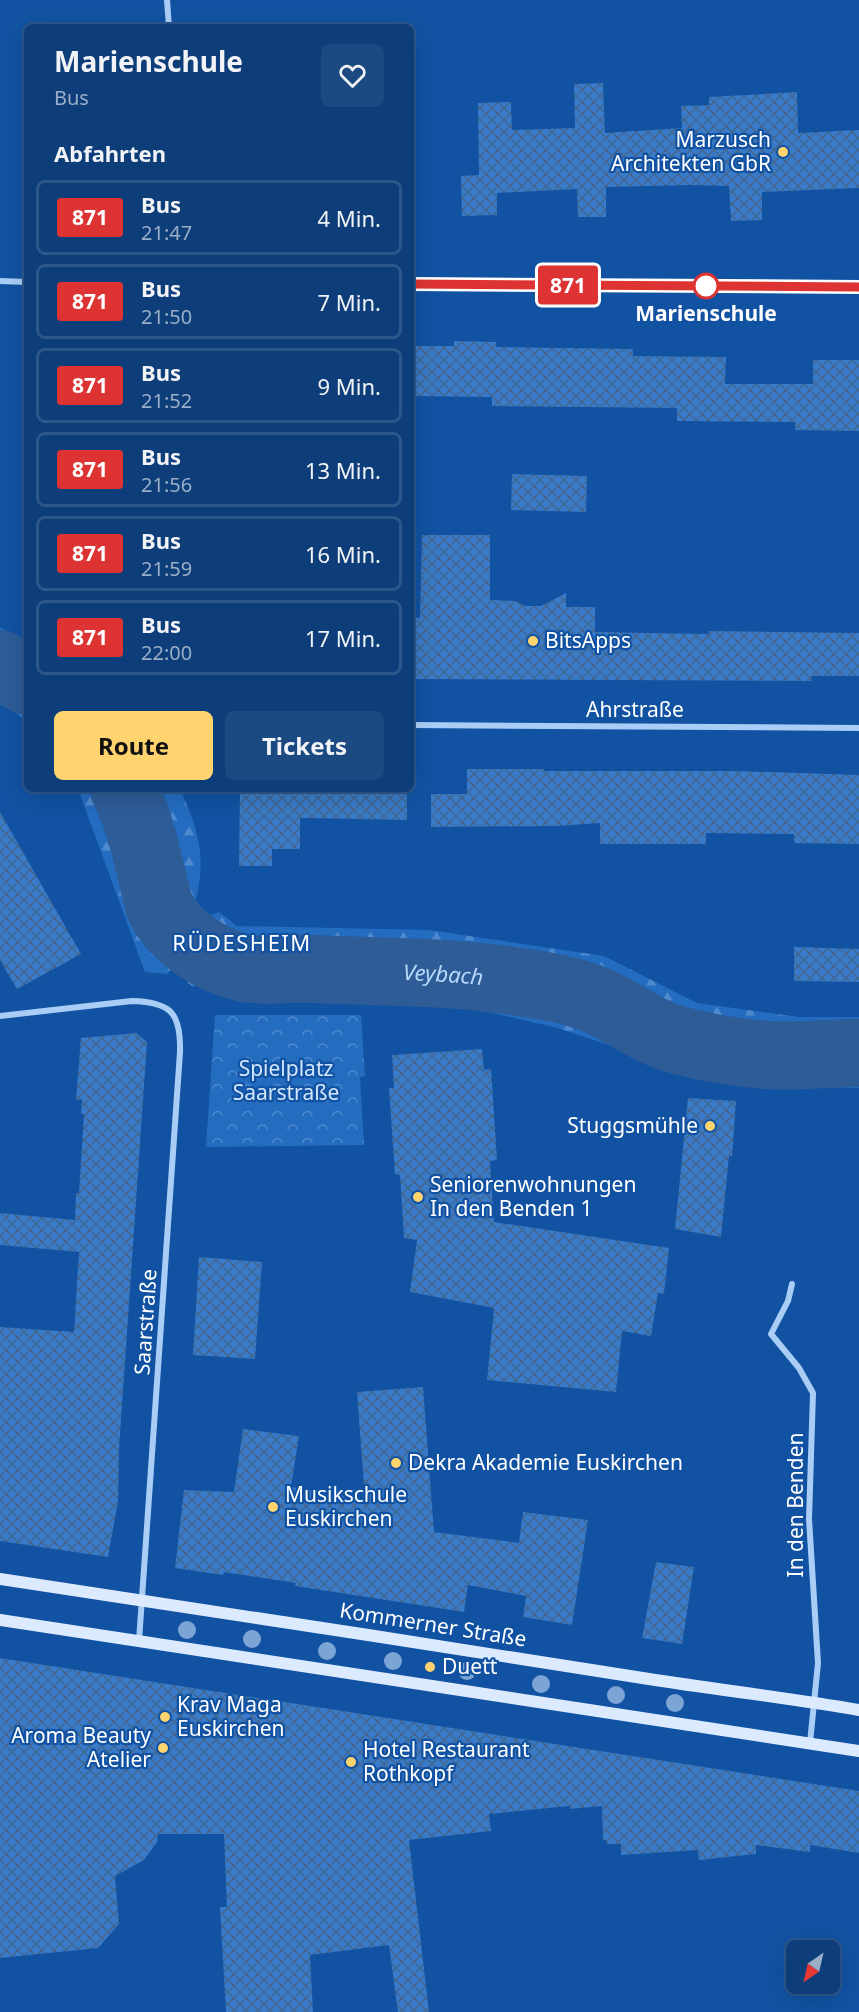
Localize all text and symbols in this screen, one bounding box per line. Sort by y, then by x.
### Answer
text: Marienschule [54,42,243,80]
button: heart [321,44,384,107]
text: Bus [54,84,89,111]
place label: Marzusch Architekten GbR [611,125,771,177]
text: Abfahrten [54,138,166,168]
marker: Marzusch Architekten GbR [776,145,790,159]
text: Bus [141,189,181,219]
text: 871 [72,203,108,231]
text: 4 Min. [318,203,381,233]
text: 21:47 [141,219,192,246]
line badge: 871 [534,266,602,304]
text: 871 [550,271,586,299]
text: Bus [141,273,181,303]
marker: Marienschule [693,273,719,299]
text: 871 [72,287,108,315]
text: 7 Min. [318,287,381,317]
place label: Marienschule [635,299,777,327]
text: 21:50 [141,303,192,330]
text: Bus [141,357,181,387]
text: 871 [72,371,108,399]
text: 9 Min. [318,371,381,401]
text: 21:52 [141,387,192,414]
text: Bus [141,441,181,471]
text: 871 [72,455,108,483]
text: 13 Min. [305,455,381,485]
text: 21:56 [141,471,192,498]
text: Bus [141,525,181,555]
text: 871 [72,539,108,567]
text: 16 Min. [305,539,381,569]
text: 21:59 [141,555,192,582]
text: Bus [141,609,181,639]
text: 871 [72,623,108,651]
text: 17 Min. [305,623,381,653]
place label: BitsApps [545,626,631,654]
marker: BitsApps [526,634,540,648]
text: 22:00 [141,639,192,666]
street label: Ahrstraße [586,695,684,723]
button: Route [54,711,213,780]
button: Tickets [225,711,384,780]
district label: RÜDESHEIM [172,927,312,957]
water label: Veybach [402,956,485,991]
park label: Spielplatz Saarstraße [233,1054,339,1106]
place label: Stuggsmühle [567,1111,698,1139]
marker: Stuggsmühle [703,1119,717,1133]
place label: Seniorenwohnungen In den Benden 1 [430,1170,636,1222]
marker: Seniorenwohnungen In den Benden 1 [411,1190,425,1204]
street label: Saarstraße [127,1268,163,1376]
street label: In den Benden [781,1433,809,1577]
place label: Dekra Akademie Euskirchen [408,1448,683,1476]
marker: Dekra Akademie Euskirchen [389,1456,403,1470]
place label: Musikschule Euskirchen [285,1480,407,1532]
marker: Musikschule Euskirchen [266,1500,280,1514]
street label: Kommerner Straße [338,1595,529,1653]
place label: Duett [442,1652,498,1680]
marker: Duett [423,1660,437,1674]
place label: Krav Maga Euskirchen [177,1690,284,1742]
marker: Krav Maga Euskirchen [158,1710,172,1724]
place label: Aroma Beauty Atelier [11,1721,151,1773]
place label: Hotel Restaurant Rothkopf [363,1735,530,1787]
marker: Aroma Beauty Atelier [156,1741,170,1755]
marker: Hotel Restaurant Rothkopf [344,1755,358,1769]
north arrow [786,1940,840,1994]
map controls [786,1940,840,1994]

